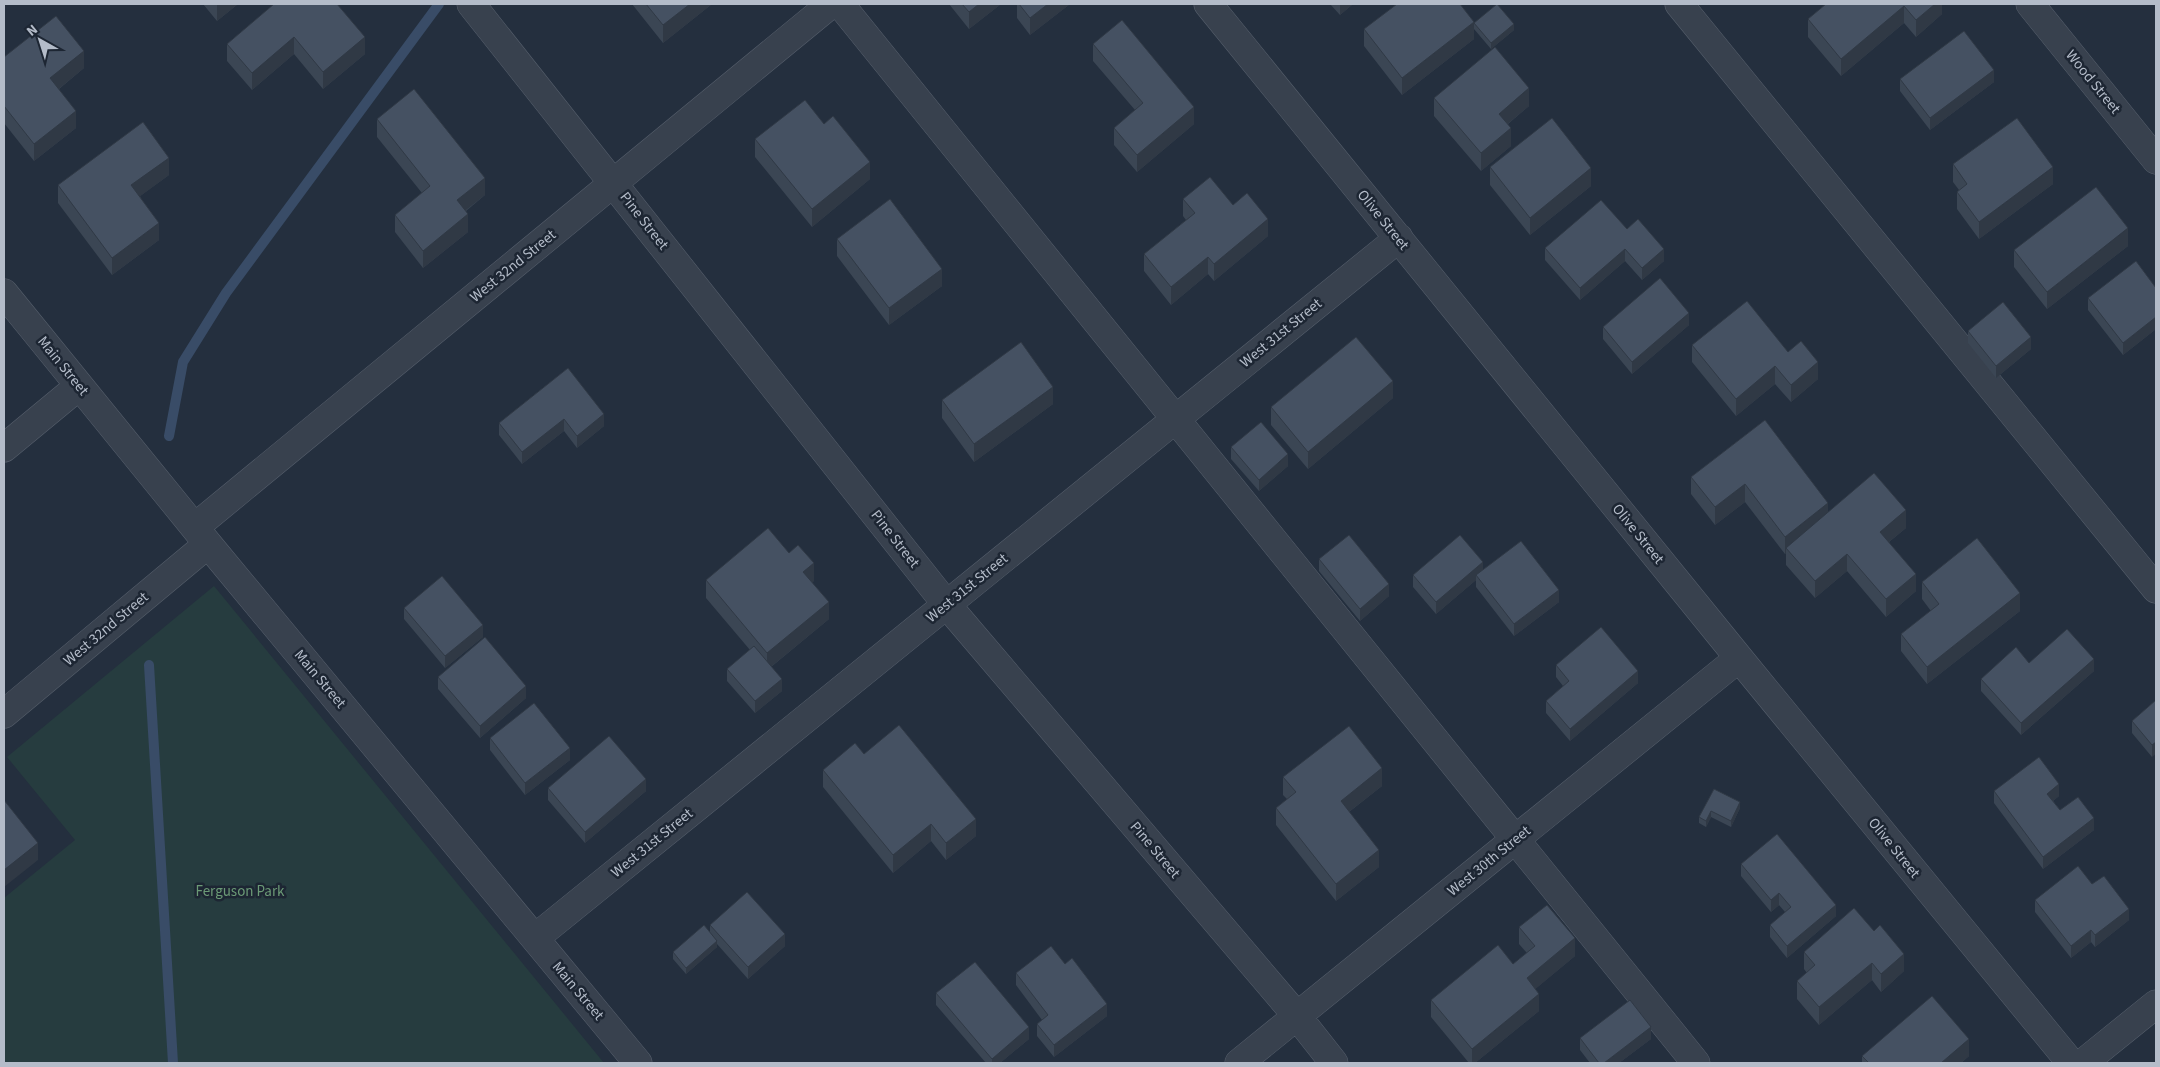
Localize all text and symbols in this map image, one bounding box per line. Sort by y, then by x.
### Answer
north arrow [15,15,65,65]
text: N [23,20,42,41]
street label: Wood Street [2061,45,2125,119]
street label: Olive Street [1352,185,1414,255]
street label: Pine Street [615,188,673,254]
street label: West 32nd Street [465,225,561,307]
street label: West 31st Street [1236,293,1326,373]
street label: Main Street [33,332,93,400]
street label: Olive Street [1607,499,1669,569]
street label: Pine Street [866,506,924,572]
street label: West 31st Street [922,548,1012,628]
street label: West 32nd Street [59,587,153,671]
street label: Main Street [289,645,351,713]
street label: West 31st Street [607,803,697,883]
street label: Olive Street [1863,813,1925,883]
street label: Pine Street [1125,817,1185,883]
street label: West 30th Street [1443,821,1535,901]
park label: Ferguson Park [195,881,285,902]
street label: Main Street [547,957,609,1025]

